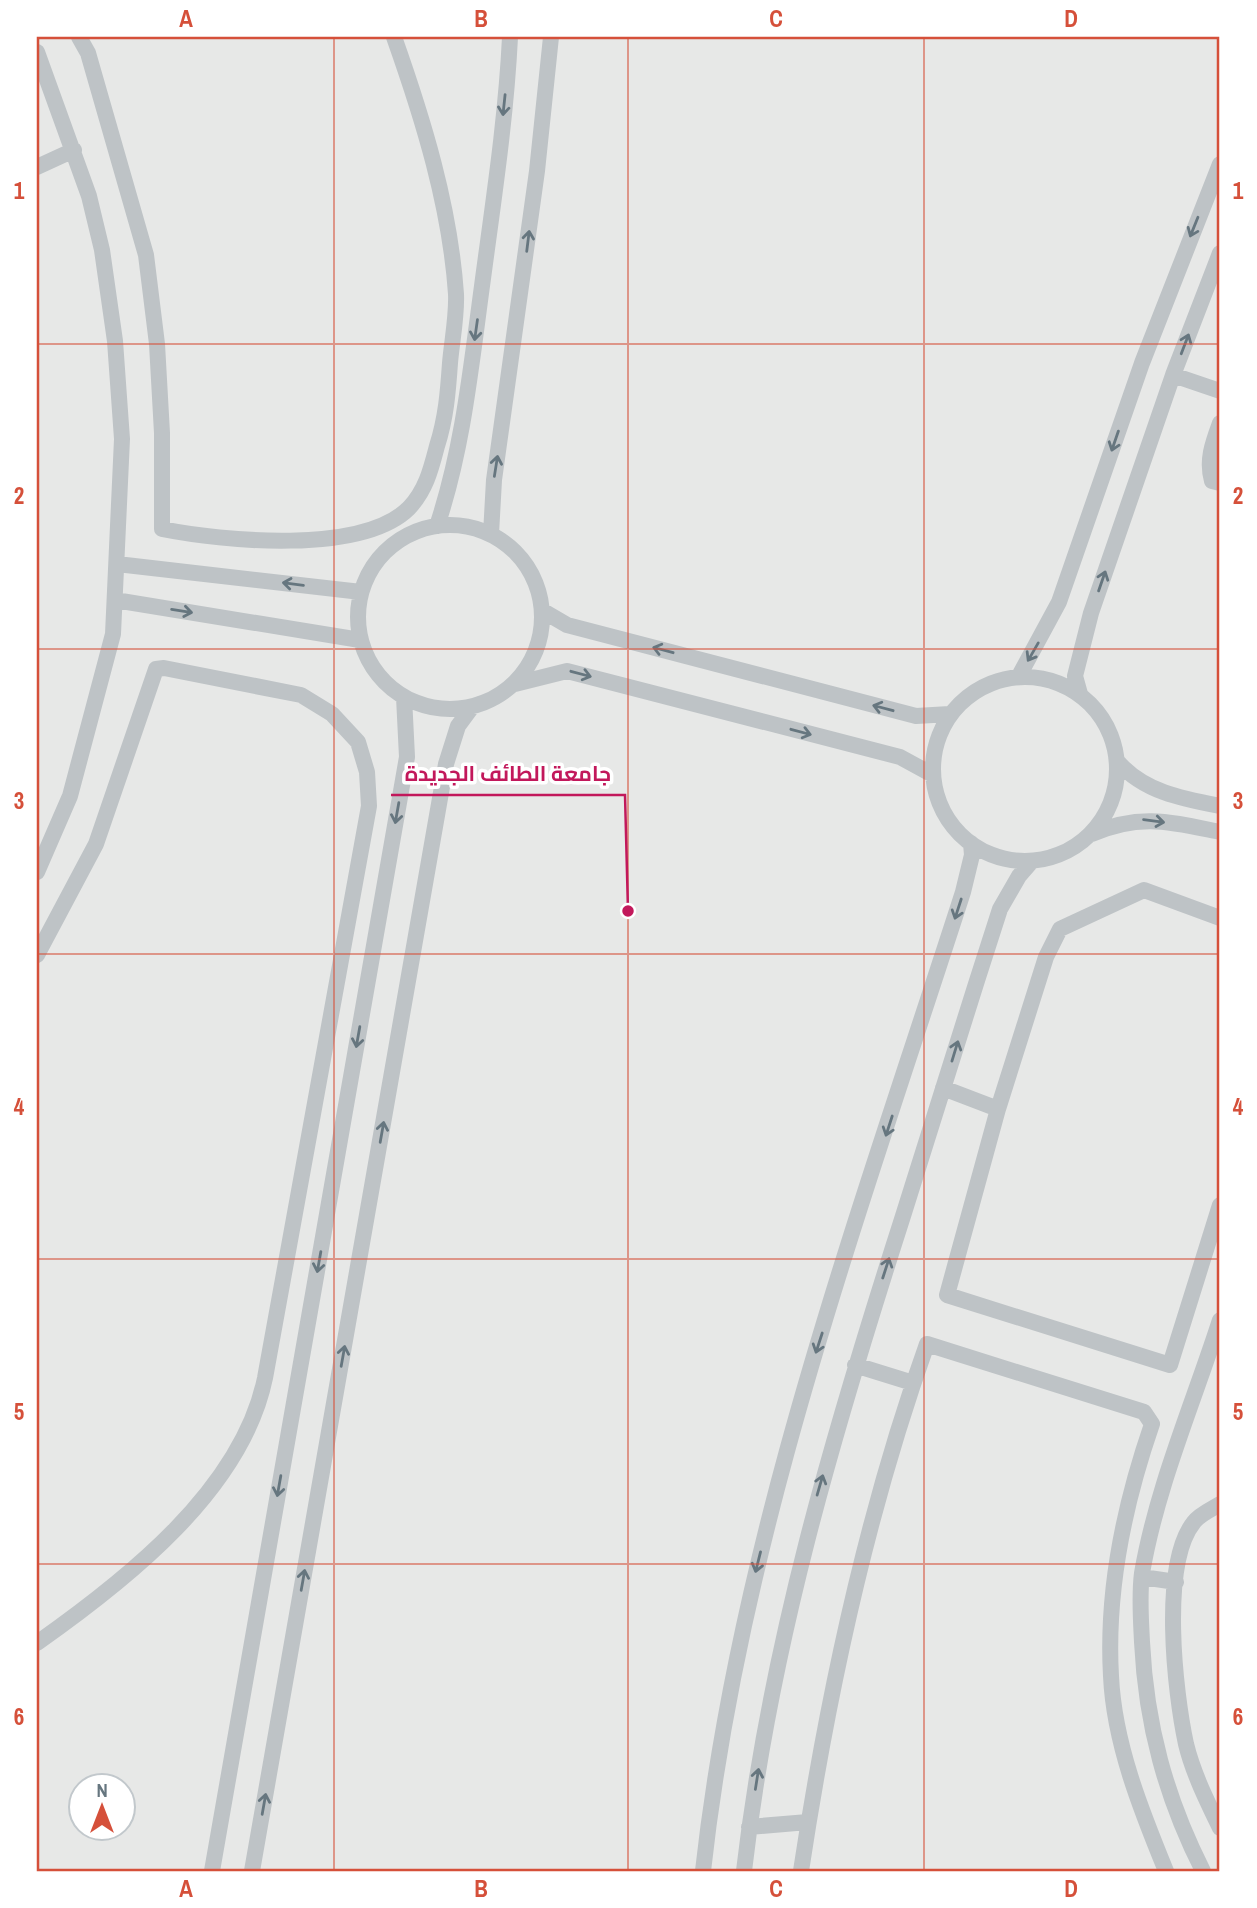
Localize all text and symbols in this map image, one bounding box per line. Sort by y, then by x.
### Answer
text: A [179,3,193,34]
text: B [474,3,488,34]
text: C [769,3,783,34]
text: D [1064,3,1078,34]
one-way arrow [497,93,510,115]
text: 1 [14,175,25,206]
text: 1 [1233,175,1244,206]
one-way arrow [1187,216,1200,238]
one-way arrow [522,230,535,253]
one-way arrow [469,319,482,341]
one-way arrow [1180,333,1192,355]
one-way arrow [1108,429,1120,451]
one-way arrow [490,455,503,478]
text: 2 [14,480,24,511]
text: 2 [1233,480,1243,511]
one-way arrow [1097,571,1109,593]
one-way arrow [282,577,305,590]
one-way arrow [171,605,193,618]
one-way arrow [1026,642,1040,662]
one-way arrow [652,643,674,656]
one-way arrow [569,668,591,681]
one-way arrow [873,701,895,714]
one-way arrow [790,726,812,739]
callout: جامعة الطائف الجديدة [391,753,625,795]
text: جامعة الطائف الجديدة [405,759,611,788]
text: 3 [14,785,24,816]
text: 3 [1233,785,1243,816]
one-way arrow [390,801,403,824]
one-way arrow [1142,815,1165,828]
one-way arrow [950,898,963,920]
one-way arrow [351,1025,364,1048]
one-way arrow [949,1040,962,1062]
text: 4 [14,1091,25,1122]
text: 4 [1233,1091,1244,1122]
one-way arrow [881,1115,894,1137]
one-way arrow [376,1121,389,1144]
one-way arrow [312,1250,325,1272]
one-way arrow [881,1257,893,1279]
one-way arrow [812,1332,825,1354]
one-way arrow [336,1345,350,1368]
text: 5 [14,1396,24,1427]
text: 5 [1233,1396,1243,1427]
one-way arrow [272,1474,286,1497]
one-way arrow [814,1474,827,1496]
one-way arrow [751,1550,764,1573]
one-way arrow [297,1569,310,1592]
text: 6 [14,1701,24,1732]
text: 6 [1233,1701,1243,1732]
one-way arrow [751,1769,764,1791]
north arrow [66,1772,136,1842]
text: N [96,1777,108,1803]
one-way arrow [258,1793,271,1816]
text: A [179,1873,193,1904]
text: B [474,1873,488,1904]
text: C [769,1873,783,1904]
text: D [1064,1873,1078,1904]

